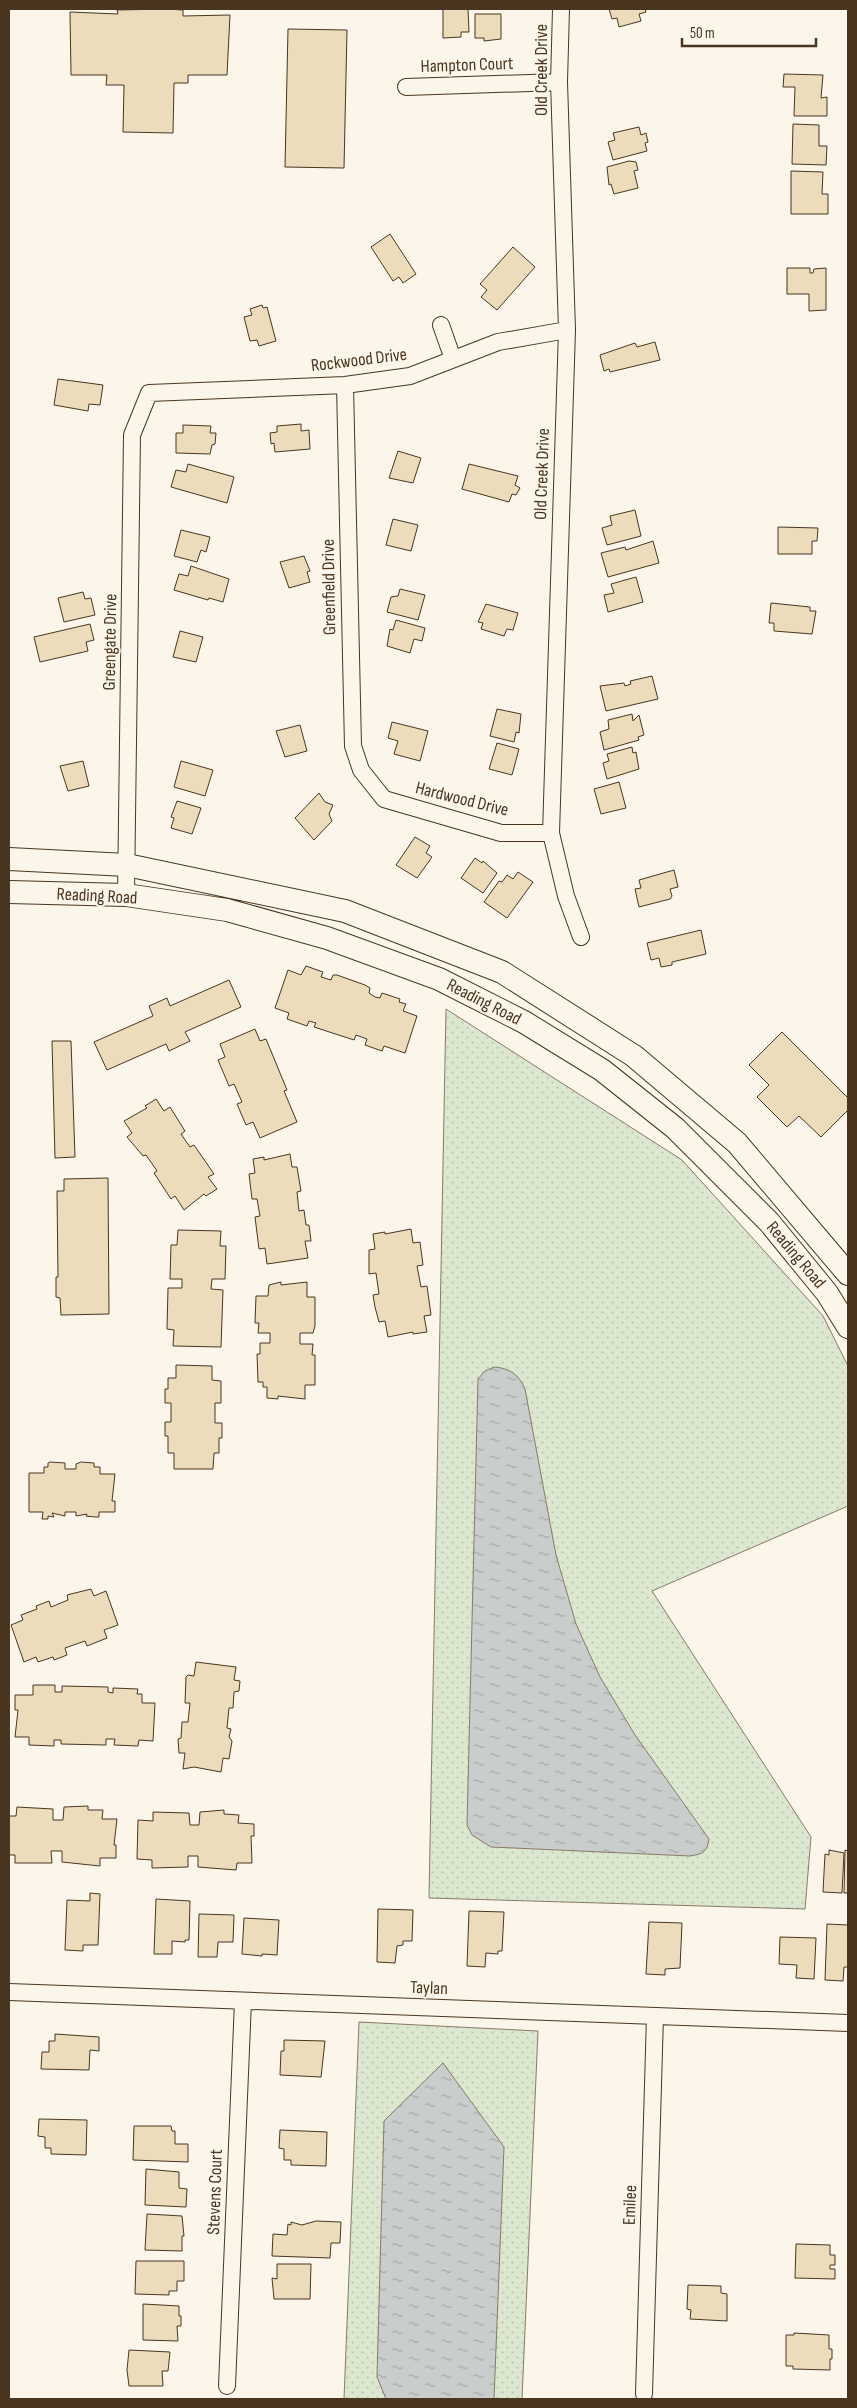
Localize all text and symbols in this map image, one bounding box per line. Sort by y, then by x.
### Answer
scale bar [682,15,816,47]
street label: Old Creek Drive [531,24,552,116]
text: 50 m [690,24,715,43]
street label: Hampton Court [420,53,514,77]
street label: Rockwood Drive [310,344,408,376]
street label: Old Creek Drive [530,428,554,520]
street label: Greenfield Drive [318,539,340,635]
street label: Greengate Drive [99,593,121,691]
street label: Hardwood Drive [413,777,511,821]
street label: Reading Road [56,883,138,909]
street label: Reading Road [443,974,525,1030]
street label: Reading Road [762,1217,830,1293]
street label: Taylan [410,1977,448,1999]
street label: Stevens Court [203,2148,227,2235]
street label: Emilee [619,2185,641,2225]

